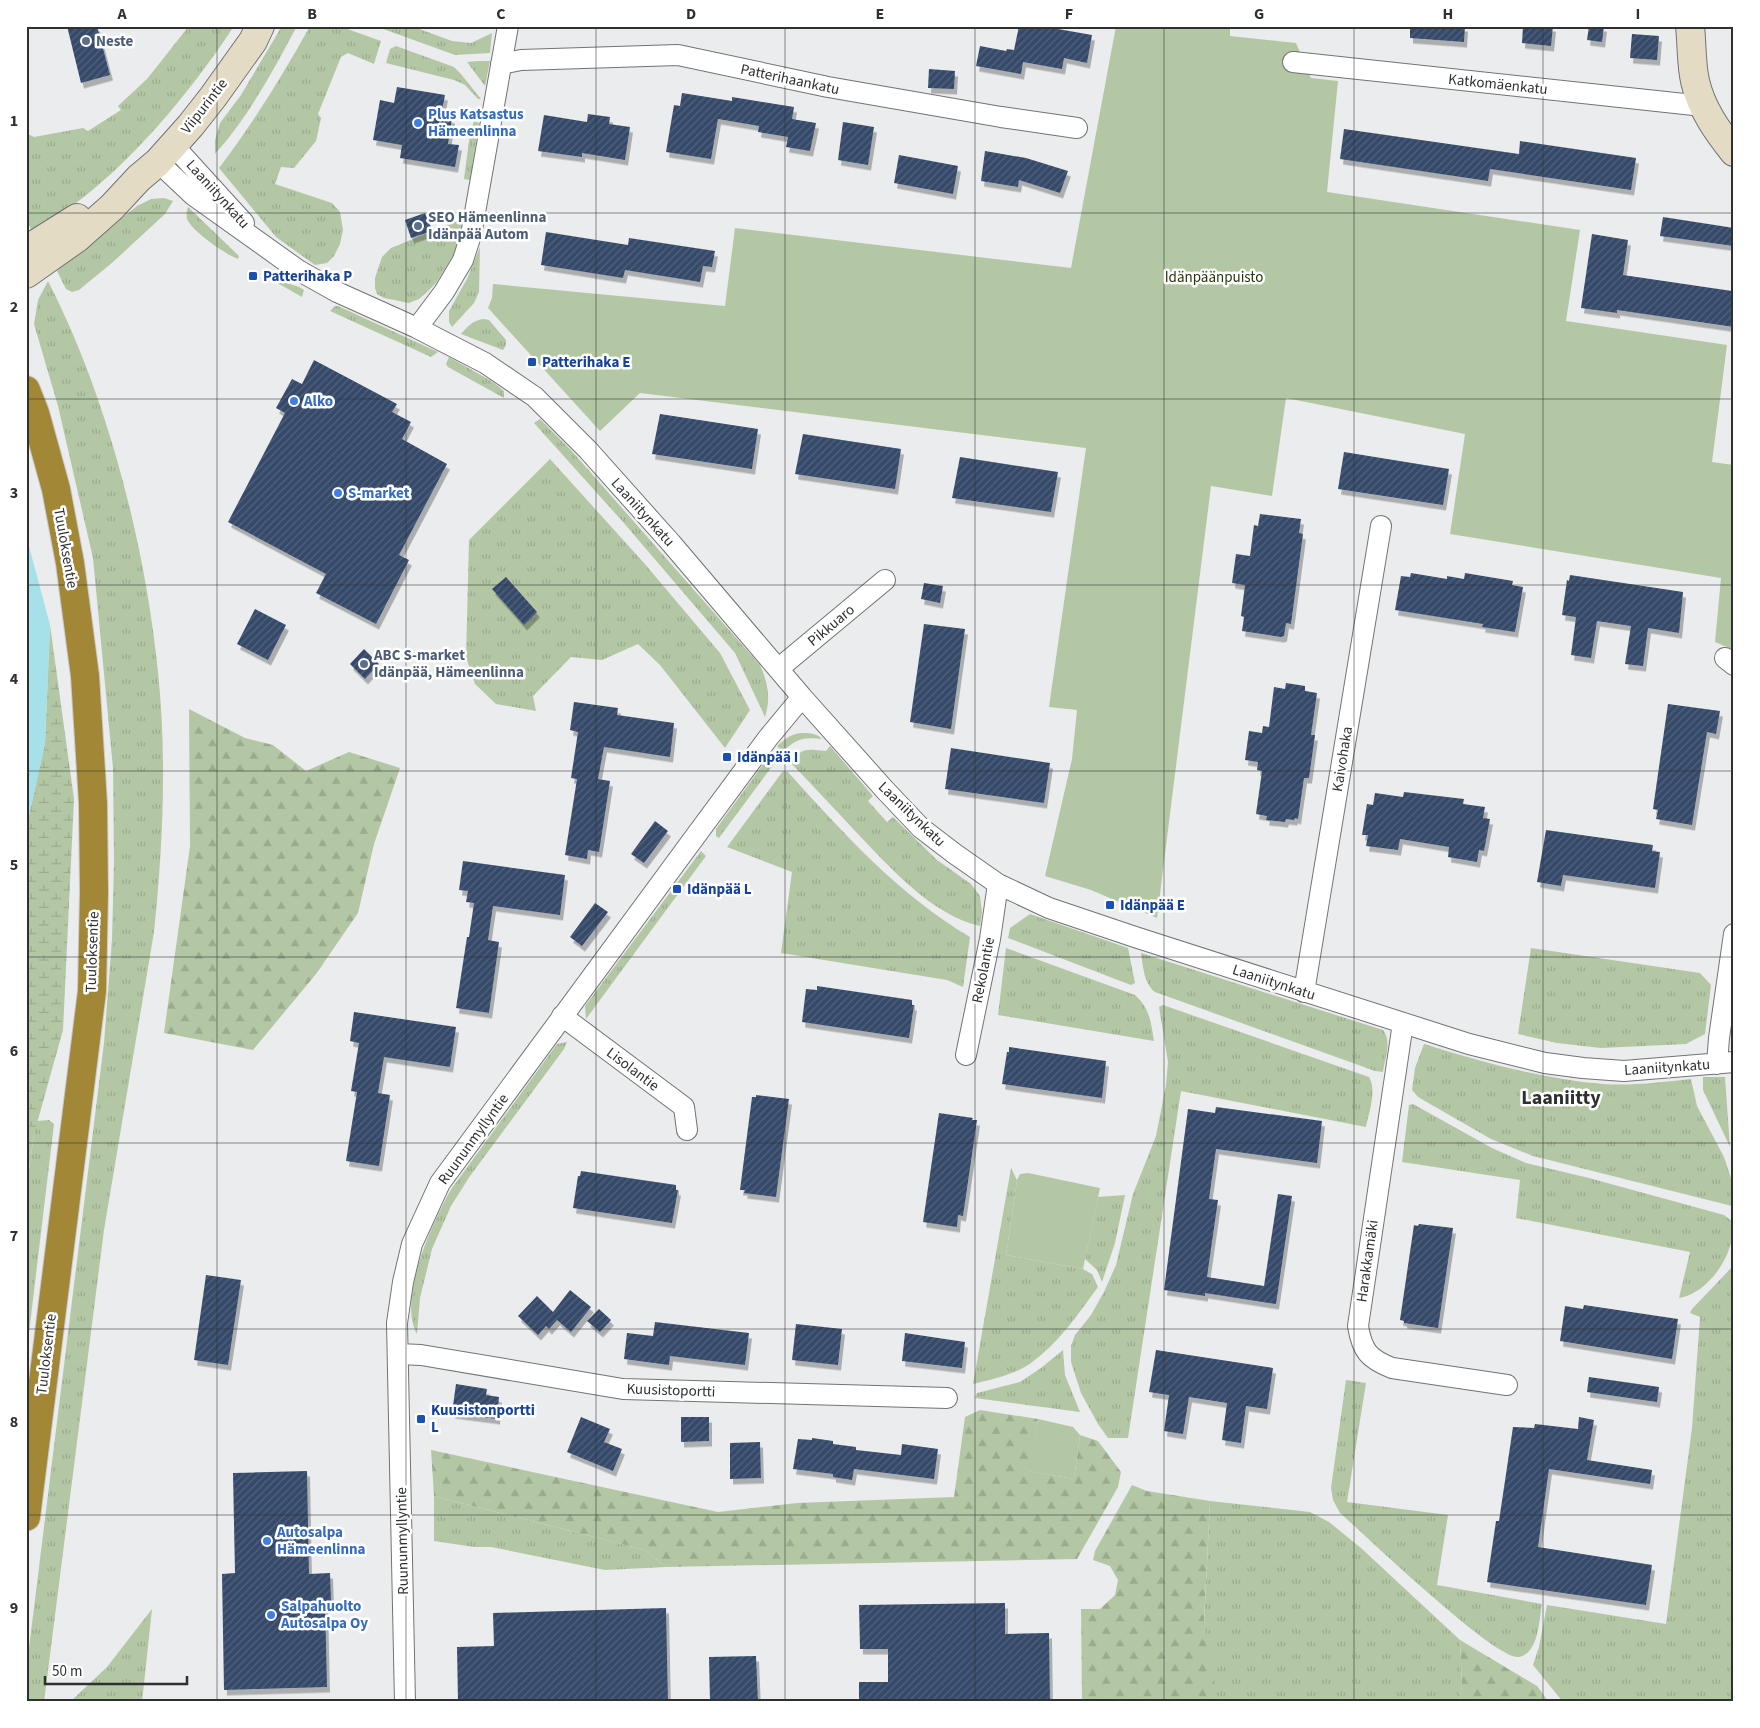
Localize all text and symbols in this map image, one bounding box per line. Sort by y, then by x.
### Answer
text: A [116,3,127,25]
text: B [307,3,317,25]
text: C [496,3,506,25]
text: D [686,3,696,25]
text: E [876,3,884,25]
text: F [1065,3,1073,25]
text: G [1254,3,1264,25]
text: H [1443,3,1453,25]
text: I [1636,3,1640,25]
place label: Neste [96,31,134,52]
marker: Neste [80,35,92,47]
street label: Patterihaankatu [739,59,841,100]
street label: Katkomäenkatu [1447,69,1549,100]
street label: Viipurintie [176,74,233,138]
place label: Plus Katsastus Hämeenlinna [428,104,524,142]
text: 1 [10,110,18,132]
marker: Plus Katsastus Hämeenlinna [412,117,424,129]
street label: Laaniitynkatu [181,155,254,233]
place label: SEO Hämeenlinna Idänpää Autom [428,207,546,245]
marker: SEO Hämeenlinna Idänpää Autom [412,220,424,232]
place label: Patterihaka P [263,266,352,287]
park label: Idänpäänpuisto [1165,267,1263,288]
marker: Patterihaka P [247,270,259,282]
text: 2 [10,296,18,318]
place label: Patterihaka E [542,352,631,373]
marker: Patterihaka E [526,356,538,368]
place label: Alko [303,391,333,412]
marker: Alko [288,395,300,407]
street label: Laaniitynkatu [606,473,679,551]
text: 3 [10,482,18,504]
place label: S-market [348,483,410,504]
marker: S-market [332,487,344,499]
street label: Tuuloksentie [48,506,83,590]
street label: Pikkuaro [803,599,859,651]
place label: ABC S-market Idänpää, Hämeenlinna [373,645,524,683]
marker: ABC S-market Idänpää, Hämeenlinna [358,658,370,670]
text: 4 [10,668,19,690]
street label: Kaivohaka [1327,725,1358,793]
place label: Idänpää I [737,747,798,768]
marker: Idänpää I [721,751,733,763]
street label: Laaniitynkatu [873,777,950,852]
text: 5 [10,854,18,876]
place label: Idänpää L [687,879,752,900]
marker: Idänpää L [671,883,683,895]
place label: Idänpää E [1120,895,1185,916]
marker: Idänpää E [1104,899,1116,911]
street label: Tuuloksentie [81,911,104,993]
street label: Rekolantie [967,935,1000,1005]
street label: Laaniitynkatu [1230,959,1318,1006]
text: 6 [10,1040,18,1062]
street label: Lisolantie [602,1043,663,1096]
street label: Laaniitynkatu [1623,1054,1711,1081]
district label: Laaniitty [1521,1084,1601,1112]
street label: Ruununmyllyntie [433,1089,514,1189]
street label: Harakkamäki [1351,1218,1384,1304]
text: 7 [10,1225,18,1247]
street label: Tuuloksentie [31,1312,62,1396]
street label: Kuusistoportti [626,1378,716,1403]
place label: Kuusistonportti L [431,1400,535,1438]
text: 8 [10,1411,18,1433]
marker: Kuusistonportti L [415,1413,427,1425]
street label: Ruununmyllyntie [391,1487,414,1595]
place label: Autosalpa Hämeenlinna [276,1522,366,1560]
marker: Autosalpa Hämeenlinna [261,1535,273,1547]
place label: Salpahuolto Autosalpa Oy [280,1596,368,1634]
text: 9 [10,1597,18,1619]
marker: Salpahuolto Autosalpa Oy [265,1609,277,1621]
scale bar [45,1653,188,1685]
text: 50 m [52,1661,82,1682]

